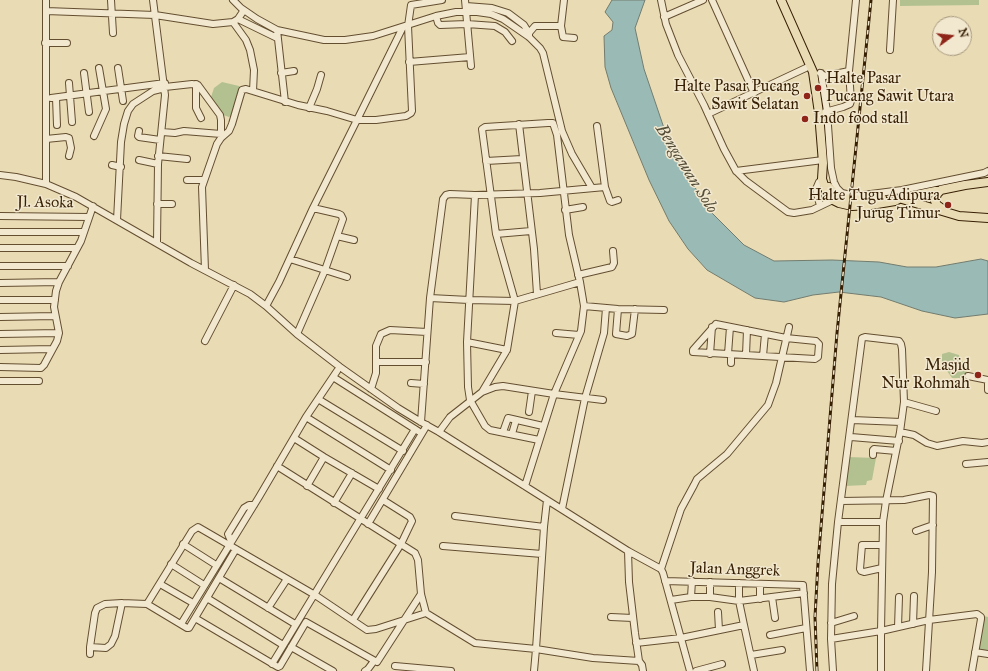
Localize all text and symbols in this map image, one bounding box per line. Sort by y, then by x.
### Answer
north arrow [932,16,972,56]
text: N [956,27,971,39]
place label: Halte Pasar Pucang Sawit Utara [826,69,954,107]
place label: Halte Pasar Pucang Sawit Selatan [673,77,799,115]
marker: Halte Pasar Pucang Sawit Utara [813,83,823,93]
marker: Halte Pasar Pucang Sawit Selatan [802,91,812,101]
place label: Indo food stall [813,109,908,129]
marker: Indo food stall [800,114,810,124]
water label: Bengawan Solo [650,121,722,217]
place label: Halte Tugu Adipura Jurug Timur [808,186,940,224]
street label: Jl. Asoka [17,193,73,213]
marker: Halte Tugu Adipura Jurug Timur [943,200,953,210]
place label: Masjid Nur Rohmah [882,356,970,394]
marker: Masjid Nur Rohmah [973,370,983,380]
street label: Jalan Anggrek [690,559,780,581]

